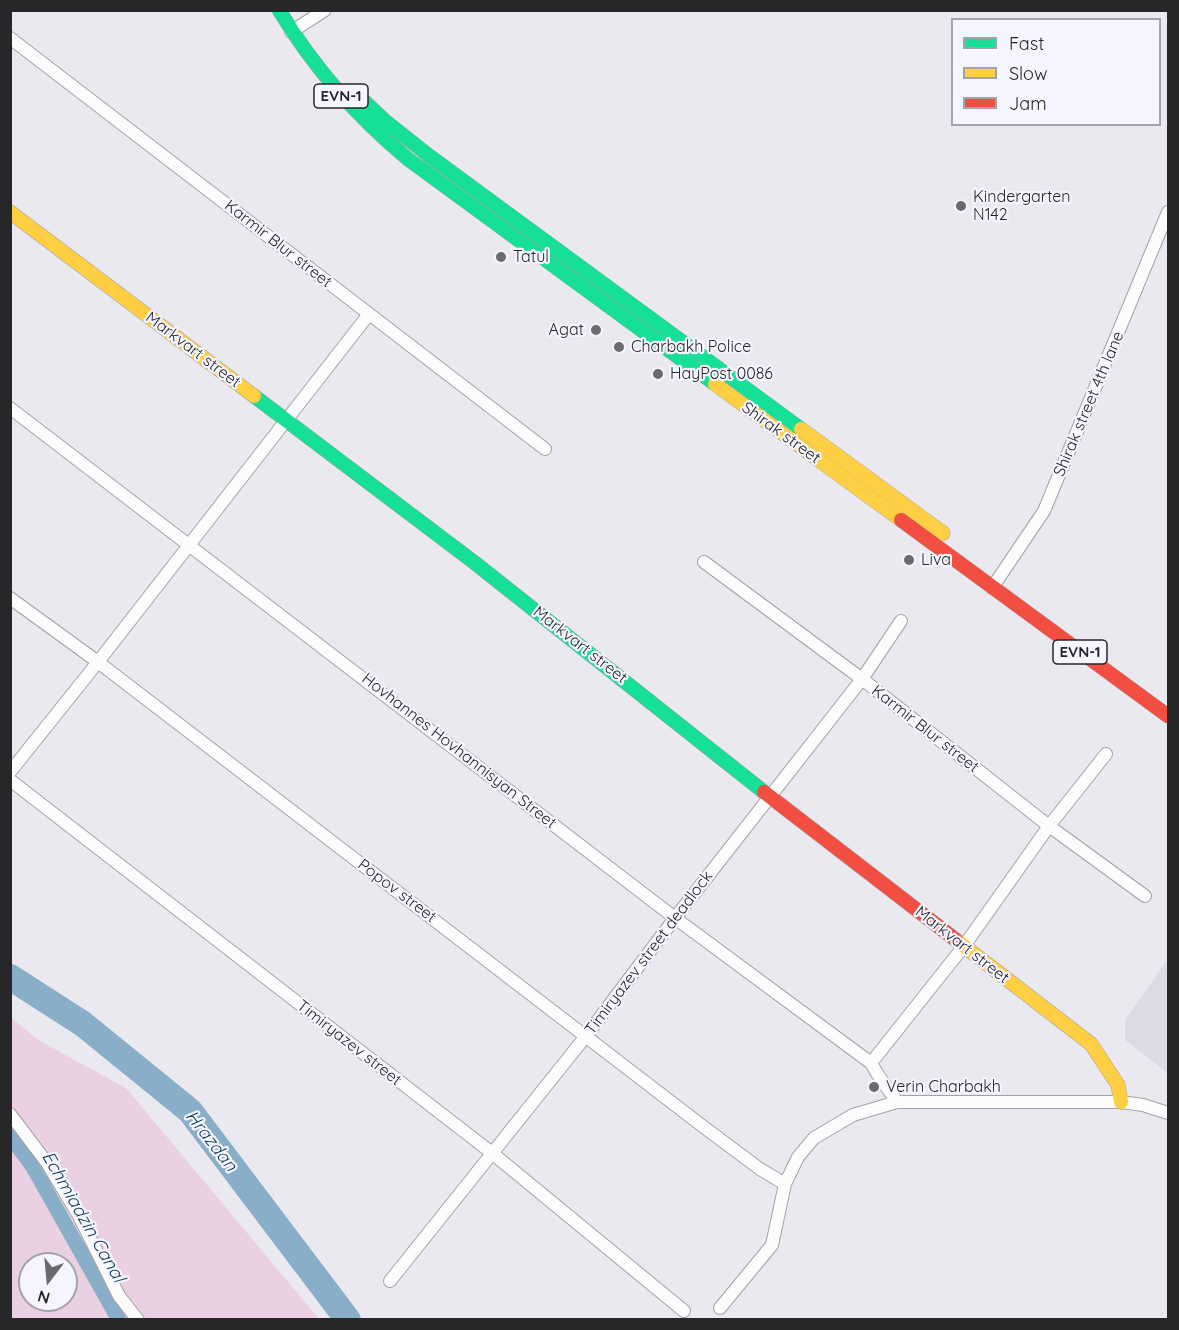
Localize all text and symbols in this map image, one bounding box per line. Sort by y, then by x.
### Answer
legend [951,18,1161,126]
text: Fast [1009,32,1044,55]
text: Slow [1009,62,1047,85]
road number: EVN-1 [314,84,368,108]
text: Jam [1009,92,1047,115]
place label: Kindergarten N142 [973,187,1071,225]
street label: Karmir Blur street [220,196,336,292]
marker: Kindergarten N142 [954,199,968,213]
place label: Tatul [513,247,549,267]
marker: Tatul [494,250,508,264]
street label: Markvart street [142,308,244,392]
place label: Agat [549,320,584,340]
marker: Agat [589,323,603,337]
street label: Shirak street 4th lane [1050,329,1128,479]
place label: Charbakh Police [631,337,751,357]
marker: Charbakh Police [612,340,626,354]
place label: HayPost 0086 [670,364,773,384]
marker: HayPost 0086 [651,367,665,381]
street label: Shirak street [738,398,824,468]
place label: Liva [921,550,951,570]
marker: Liva [902,553,916,567]
street label: Markvart street [529,602,631,688]
road number: EVN-1 [1053,640,1107,664]
street label: Hovhannes Hovhannisyan Street [358,669,560,833]
street label: Karmir Blur street [867,681,983,777]
street label: Popov street [354,855,440,927]
street label: Timiryazev street deadlock [581,867,717,1039]
street label: Markvart street [911,902,1013,988]
street label: Timiryazev street [293,996,405,1090]
place label: Verin Charbakh [886,1077,1001,1097]
marker: Verin Charbakh [867,1080,881,1094]
water label: Hrazdan [181,1106,241,1176]
water label: Echmiadzin Canal [37,1148,129,1286]
north arrow [18,1252,78,1312]
text: N [35,1286,52,1309]

